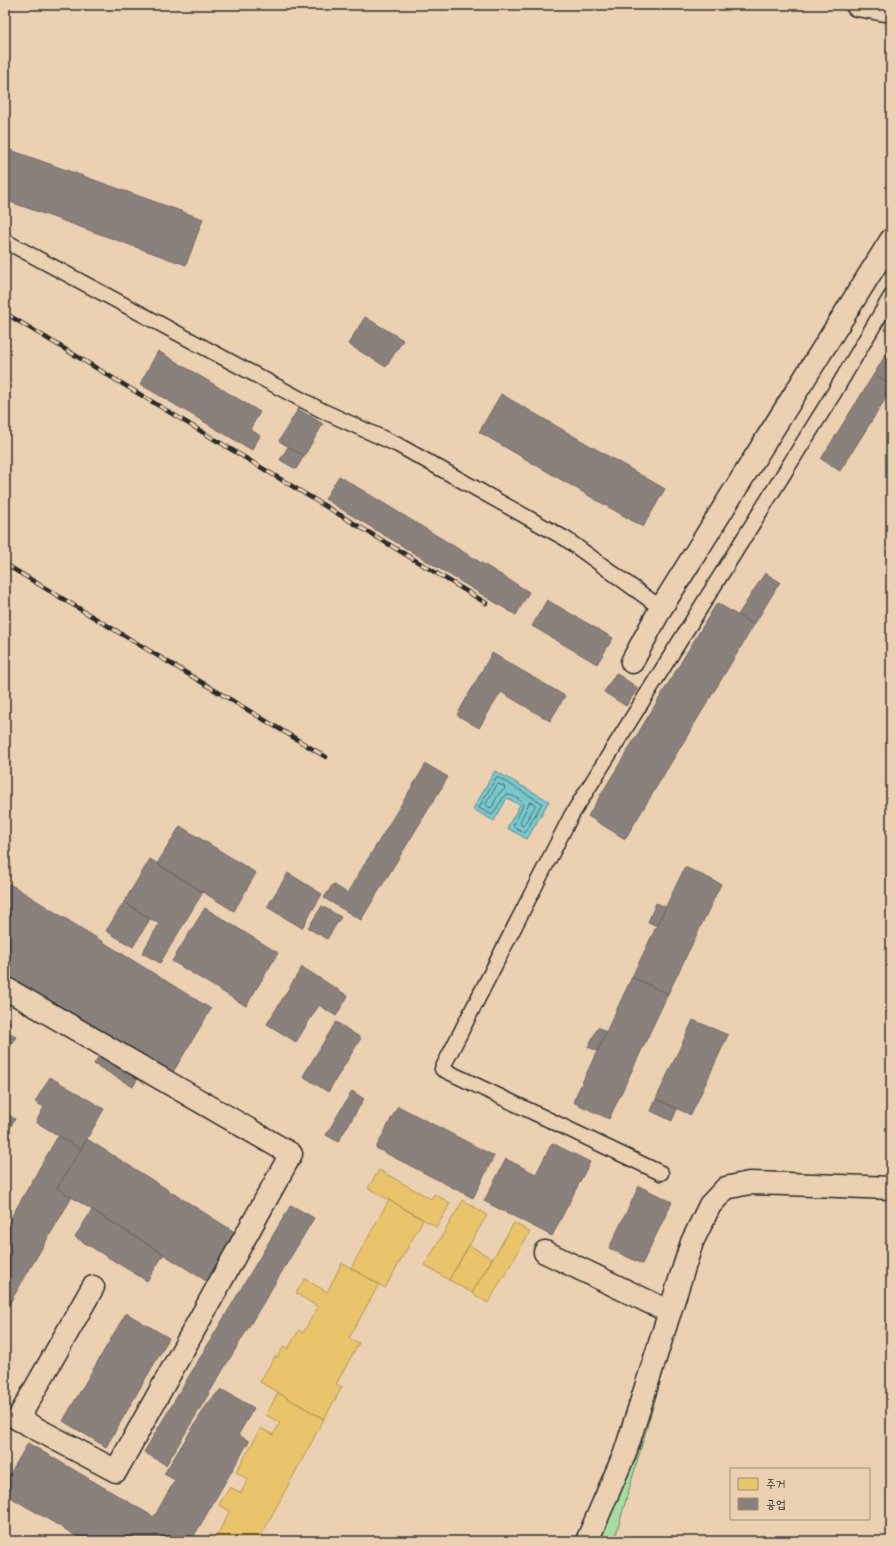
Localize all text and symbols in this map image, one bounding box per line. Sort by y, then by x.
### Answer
legend [730,1468,870,1520]
text: 주거 [766,1477,785,1491]
text: 공업 [766,1497,785,1511]

